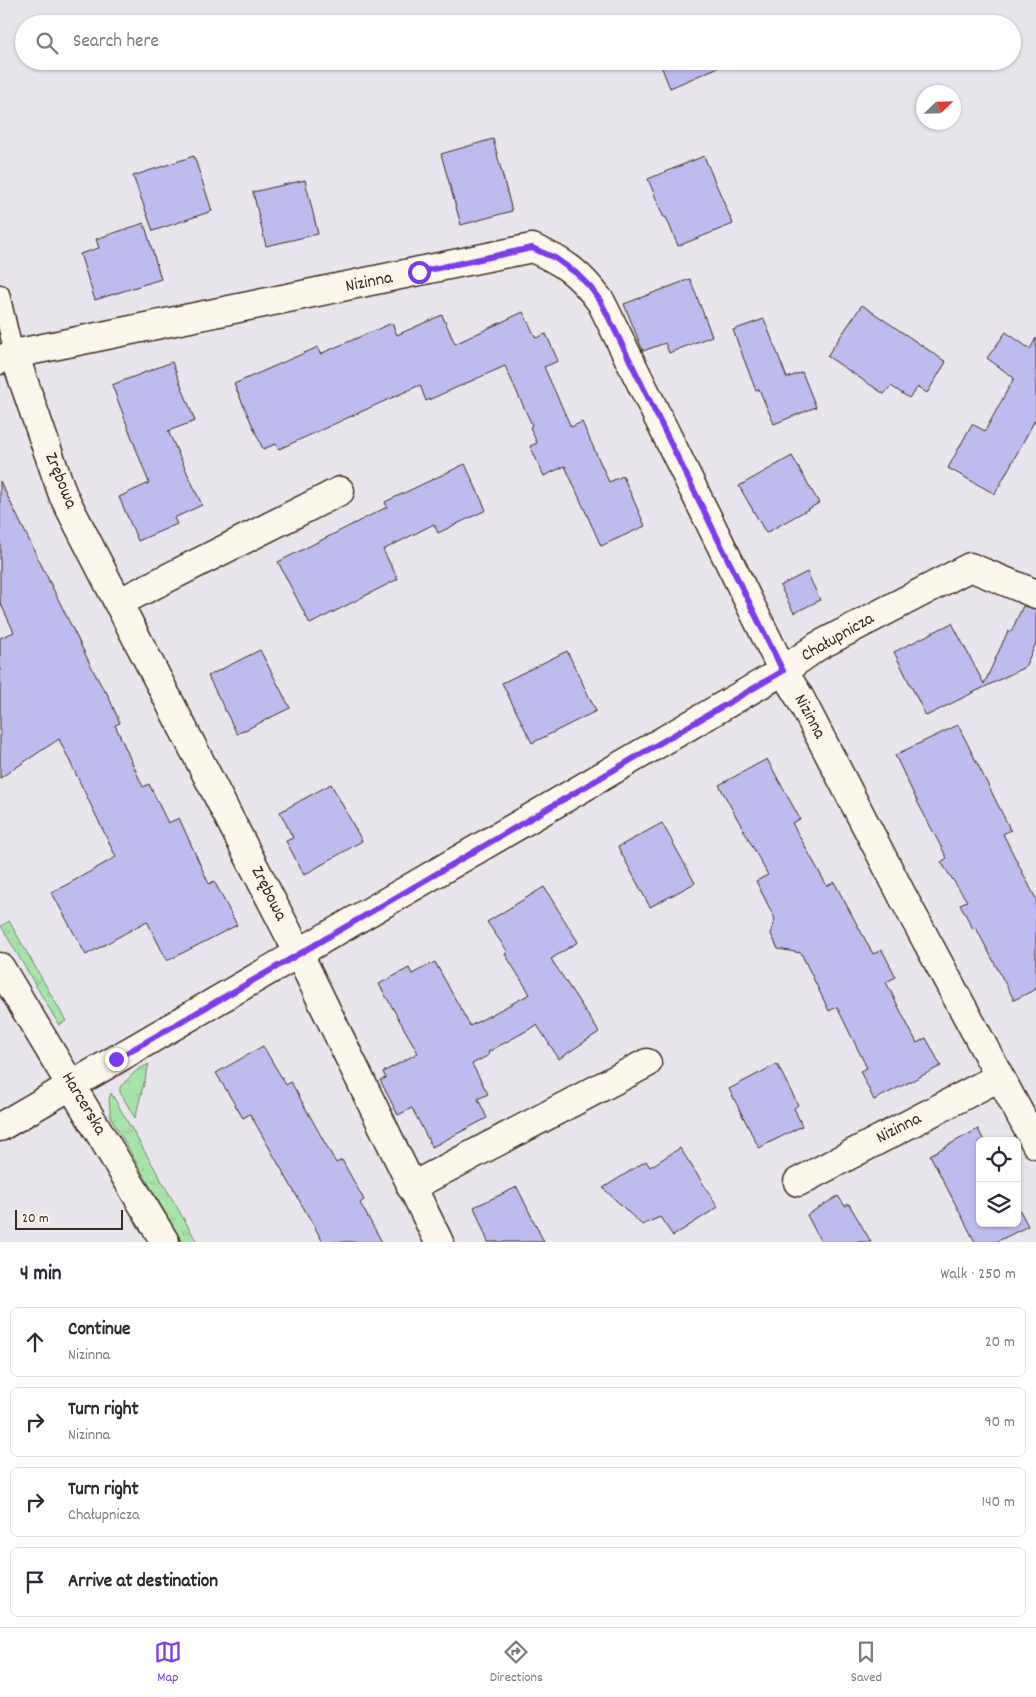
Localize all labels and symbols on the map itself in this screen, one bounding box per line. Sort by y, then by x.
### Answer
north arrow [916,85,961,130]
route start [408,261,431,284]
street label: Nizinna [343,266,395,300]
street label: Zrębowa [37,449,83,513]
street label: Chałupnicza [797,607,880,669]
street label: Nizinna [787,690,831,744]
street label: Zrębowa [244,862,293,926]
route end [105,1048,128,1071]
street label: Harcerska [54,1068,112,1141]
street label: Nizinna [872,1107,926,1151]
scale bar [15,1207,122,1230]

